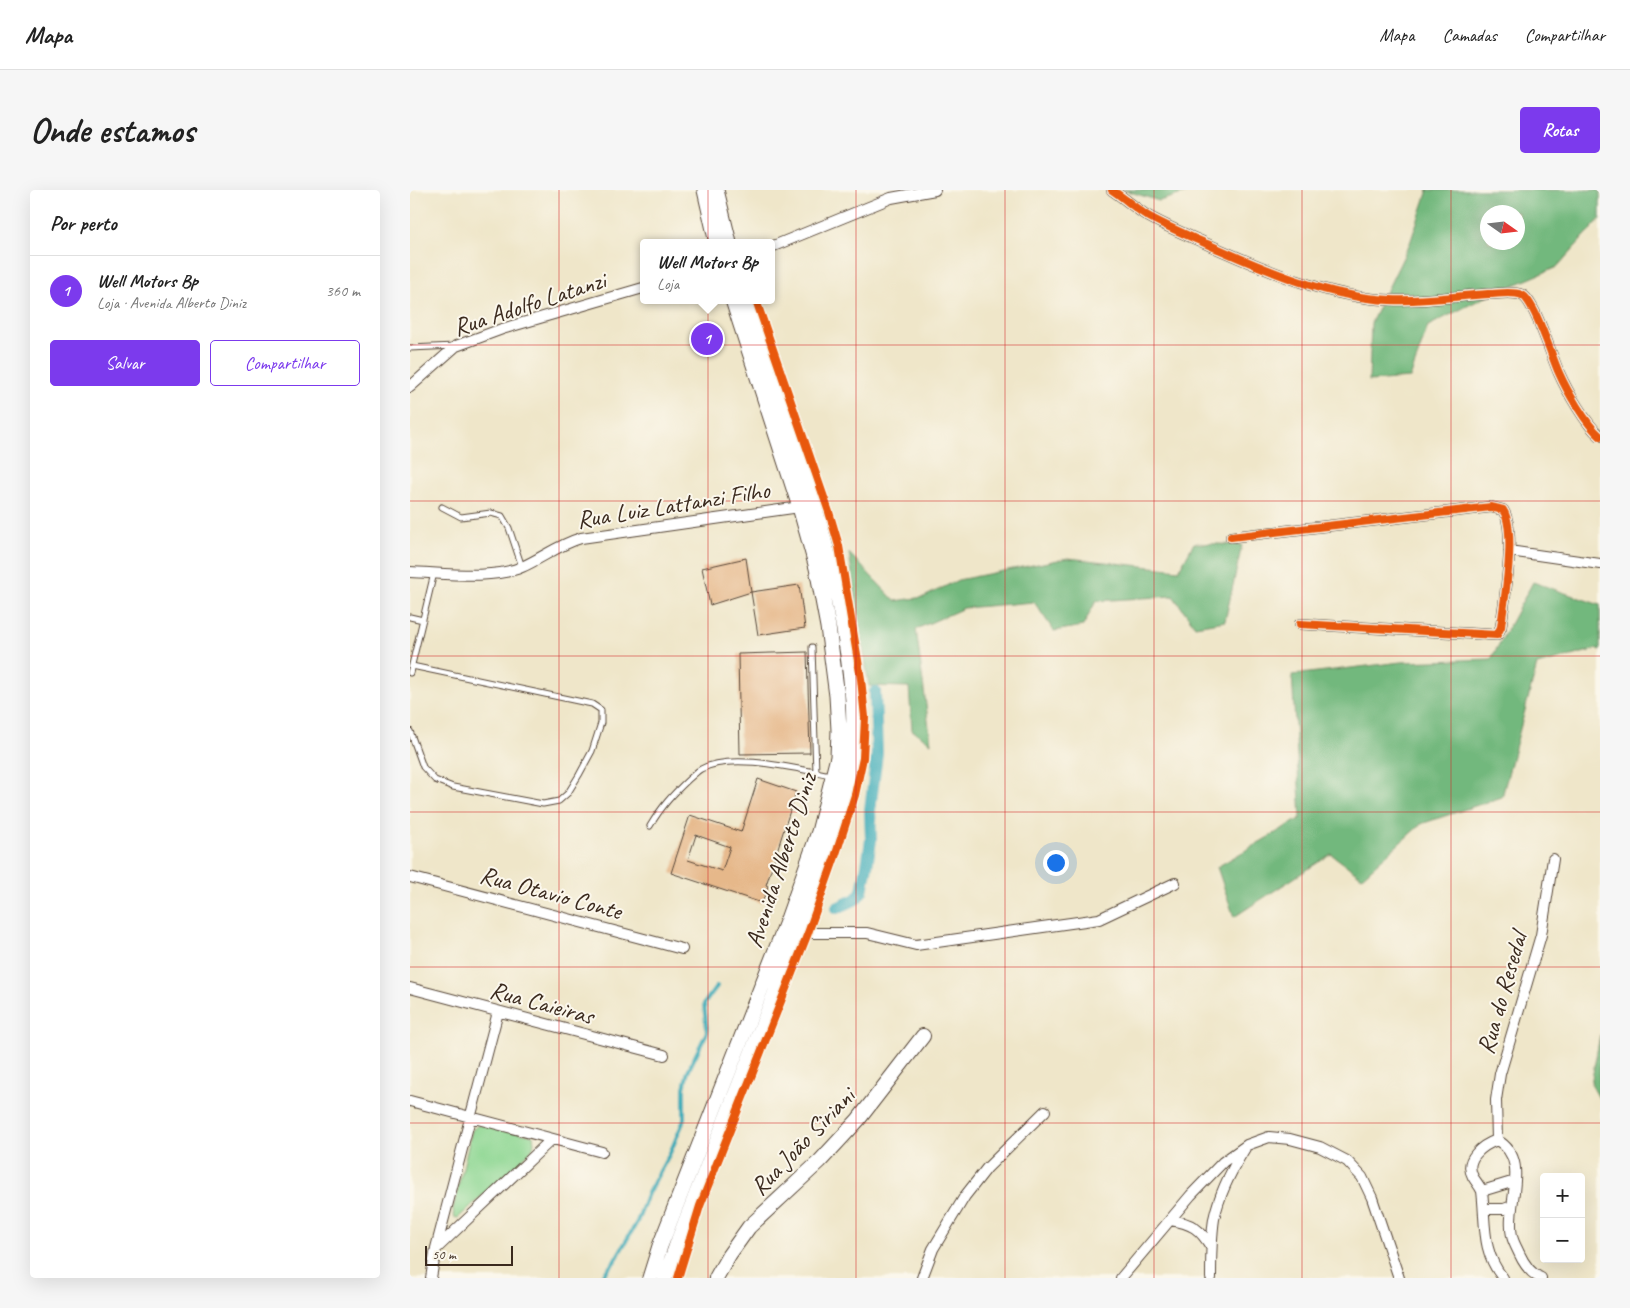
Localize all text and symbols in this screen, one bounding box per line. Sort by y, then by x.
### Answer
text: Mapa [25,20,72,50]
text: Mapa [1380,24,1414,46]
text: Camadas [1442,24,1497,46]
text: Compartilhar [1525,24,1605,46]
button: Rotas [1520,107,1600,153]
text: Onde estamos [30,108,195,153]
north arrow [1480,205,1525,250]
text: Por perto [50,210,117,236]
popup [640,239,775,304]
text: Well Motors Bp [657,250,758,274]
street label: Rua Adolfo Latanzi [449,263,613,344]
text: Well Motors Bp [97,269,198,293]
text: Loja [657,274,679,294]
text: 1 [62,281,70,301]
text: 360 m [326,281,360,301]
text: Loja · Avenida Alberto Diniz [97,293,246,313]
pin: 1 [691,320,723,358]
button: Salvar [50,340,200,386]
button: Compartilhar [210,340,360,386]
street label: Rua Luiz Lattanzi Filho [575,474,773,536]
street label: Avenida Alberto Diniz [738,767,825,952]
your location [1043,850,1069,876]
street label: Rua Otavio Conte [476,859,627,928]
street label: Rua do Resedal [1469,924,1536,1058]
street label: Rua Caieiras [486,974,600,1033]
street label: Rua João Siriani [743,1079,864,1202]
map controls [1540,1173,1585,1263]
button: + [1540,1173,1585,1218]
button: − [1540,1218,1585,1263]
scale bar [425,1243,512,1266]
text: 50 m [432,1246,456,1263]

